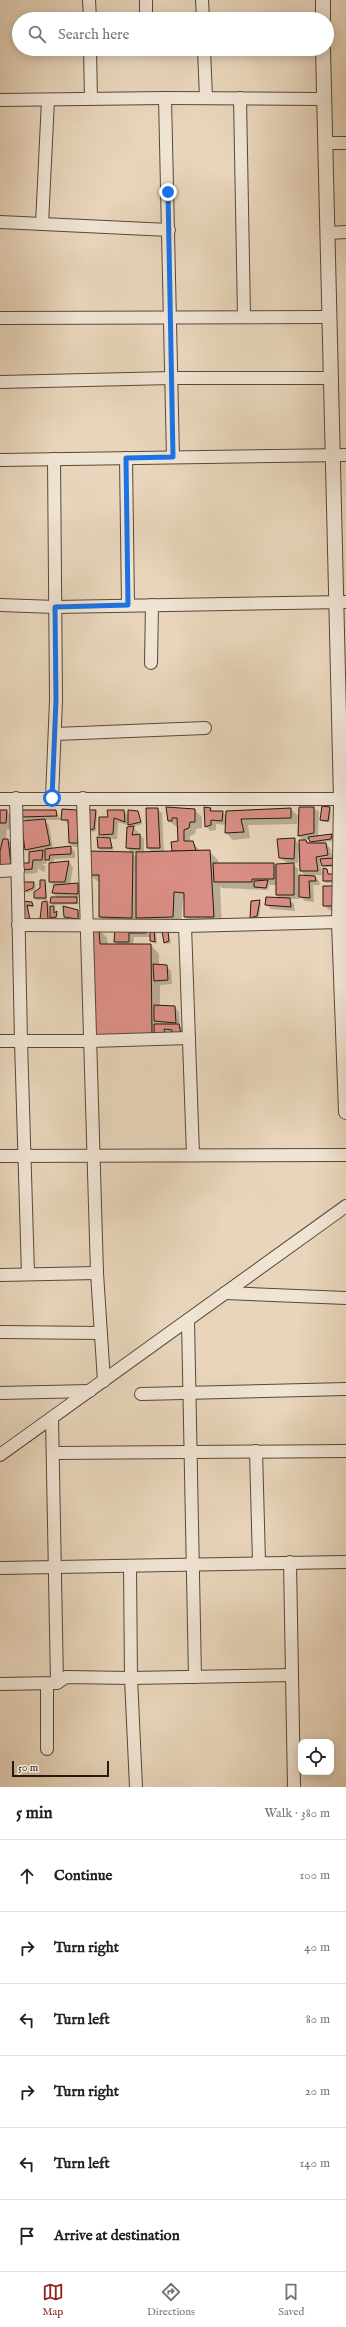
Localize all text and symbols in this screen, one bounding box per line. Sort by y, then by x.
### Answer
search box [12,12,334,56]
icon: search [26,23,48,45]
text: Search here [58,25,129,44]
route end [159,183,177,201]
route start [43,789,61,807]
map controls [298,1739,334,1775]
button: locate [298,1739,334,1775]
scale bar [12,1759,109,1778]
text: 50 m [18,1761,38,1775]
text: 5 min [16,1803,53,1824]
text: Walk · 380 m [265,1805,330,1822]
icon: ahead [16,1865,38,1887]
text: Continue [54,1866,112,1885]
text: 100 m [300,1867,330,1884]
icon: right [16,1937,38,1959]
text: Turn right [54,1938,119,1957]
text: 40 m [304,1939,330,1956]
icon: left [16,2009,38,2031]
text: Turn left [54,2010,110,2029]
text: 80 m [306,2011,330,2028]
icon: right [16,2081,38,2103]
text: Turn right [54,2082,119,2101]
text: 20 m [305,2083,330,2100]
icon: left [16,2153,38,2175]
text: Turn left [54,2154,110,2173]
text: 140 m [300,2155,330,2172]
icon: arrive [16,2225,38,2247]
text: Arrive at destination [54,2226,180,2245]
tab: Map [42,2281,64,2319]
tab: Directions [147,2281,195,2319]
tab: Saved [278,2281,304,2319]

